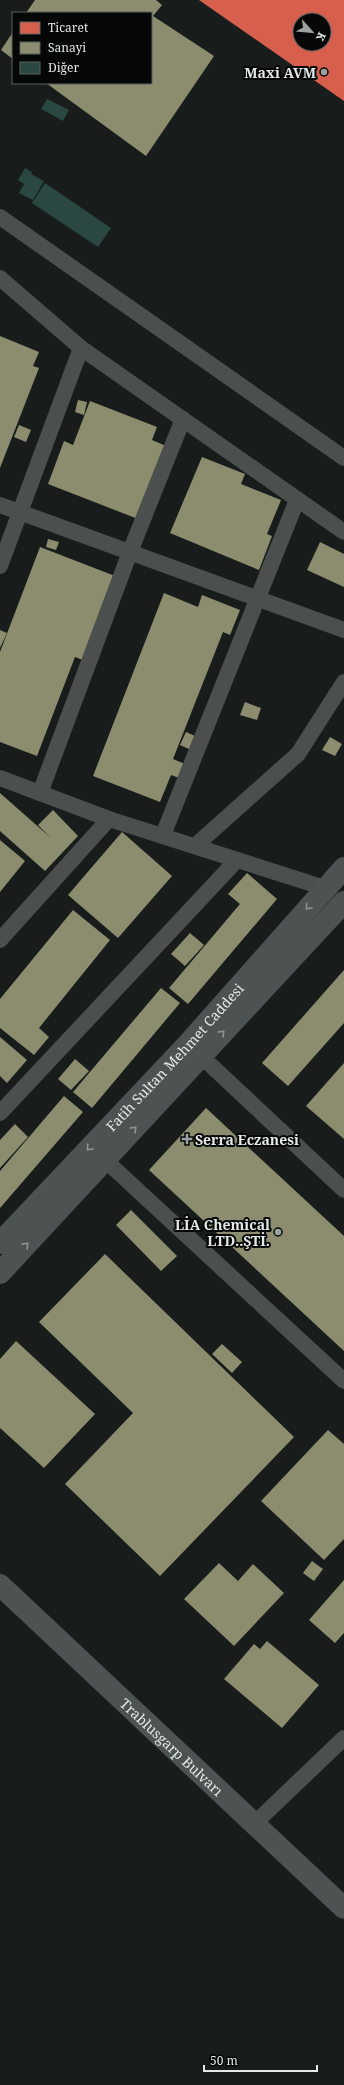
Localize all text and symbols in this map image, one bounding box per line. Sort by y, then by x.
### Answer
legend [12,12,152,84]
north arrow [292,12,332,52]
text: Ticaret [48,19,88,36]
text: K [312,30,330,45]
text: Sanayi [48,39,86,56]
text: Diğer [48,59,79,76]
place label: Maxi AVM [244,63,316,82]
marker: Maxi AVM [319,67,329,77]
one-way arrow [306,902,313,910]
street label: Fatih Sultan Mehmet Caddesi [101,978,248,1135]
one-way arrow [217,1030,225,1038]
one-way arrow [129,1126,137,1134]
place label: Serra Eczanesi [195,1130,299,1149]
marker: Serra Eczanesi [182,1134,192,1144]
one-way arrow [86,1143,94,1151]
place label: LİA Chemical LTD..ŞTİ. [175,1215,270,1250]
marker: LİA Chemical LTD..ŞTİ. [273,1227,283,1237]
one-way arrow [22,1242,29,1250]
street label: Trablusgarp Bulvarı [116,1693,228,1800]
scale bar [204,2047,317,2073]
text: 50 m [210,2052,238,2069]

